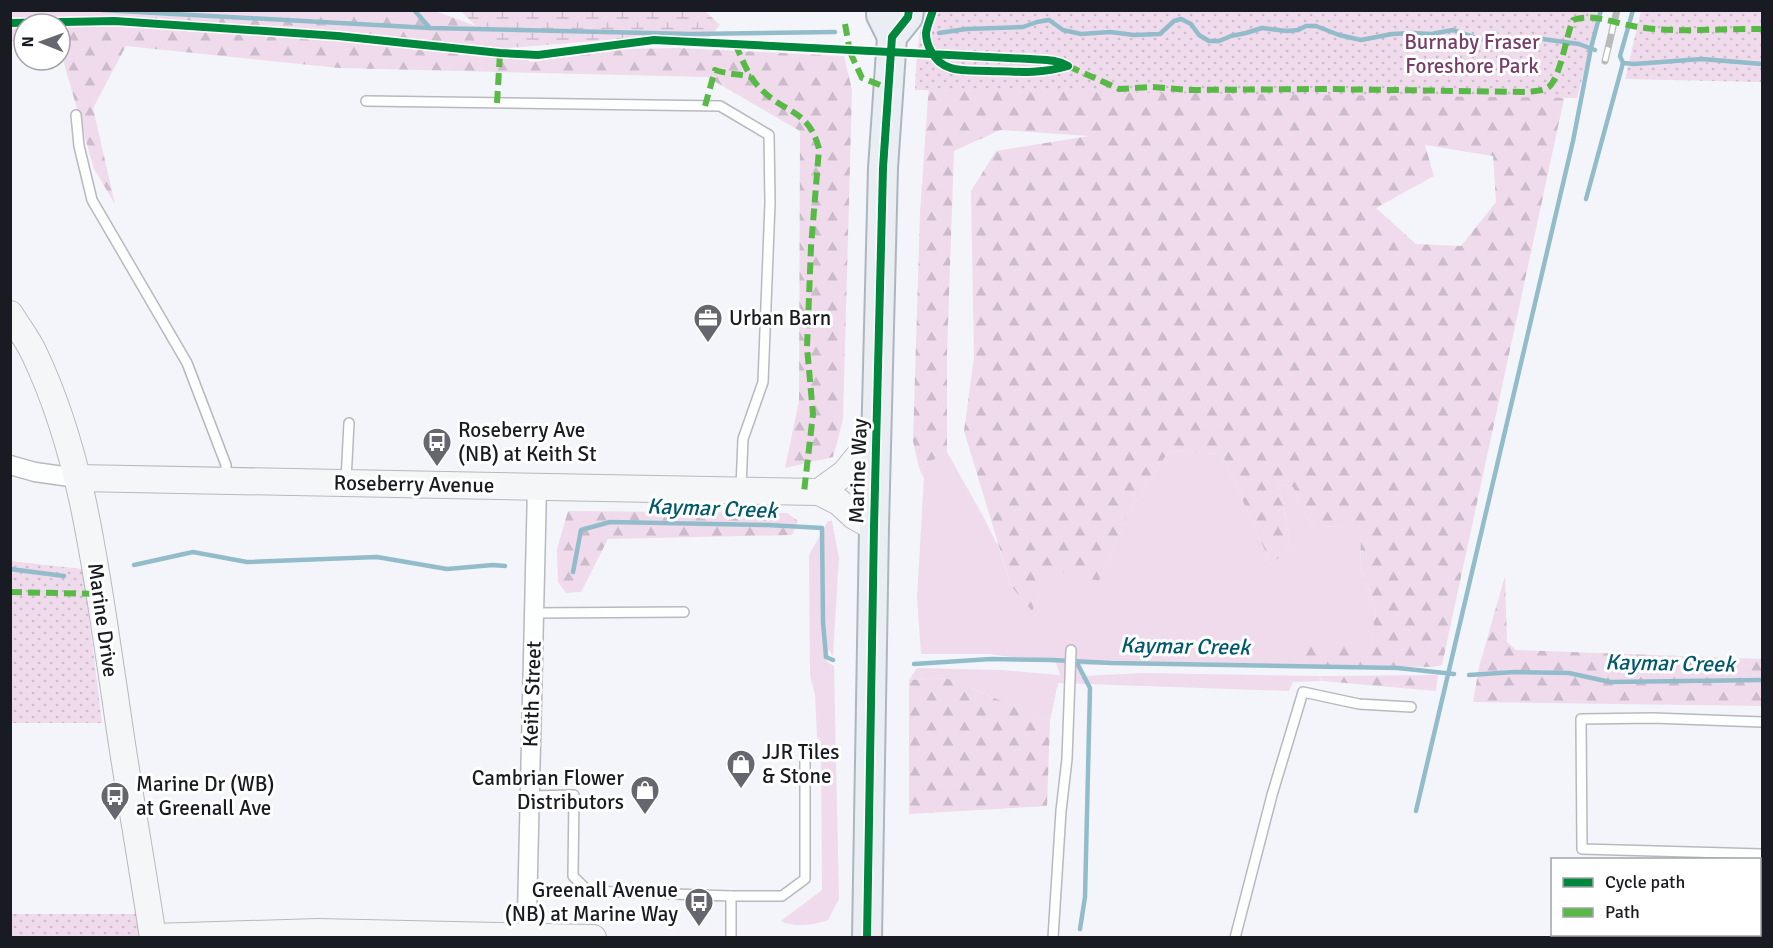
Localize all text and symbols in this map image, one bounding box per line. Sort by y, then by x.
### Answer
north arrow [12,12,72,72]
park label: Burnaby Fraser Foreshore Park [1404,29,1540,79]
text: N [18,36,38,47]
office icon: Urban Barn [692,302,724,344]
place label: Urban Barn [729,305,831,331]
place label: Roseberry Ave (NB) at Keith St [458,417,597,467]
street label: Marine Way [843,418,873,524]
bus stop icon: Roseberry Ave (NB) at Keith St [421,426,453,468]
street label: Roseberry Avenue [333,470,495,498]
water label: Kaymar Creek [647,492,779,524]
street label: Marine Drive [82,561,124,679]
water label: Kaymar Creek [1120,631,1252,661]
street label: Keith Street [517,640,547,748]
water label: Kaymar Creek [1605,648,1737,678]
place label: JJR Tiles & Stone [762,739,839,789]
shop icon: JJR Tiles & Stone [725,748,757,790]
place label: Cambrian Flower Distributors [472,765,624,815]
place label: Marine Dr (WB) at Greenall Ave [136,771,274,821]
shop icon: Cambrian Flower Distributors [629,774,661,816]
bus stop icon: Marine Dr (WB) at Greenall Ave [99,780,131,822]
legend [1551,858,1761,936]
text: Cycle path [1605,871,1685,893]
place label: Greenall Avenue (NB) at Marine Way [505,877,678,927]
bus stop icon: Greenall Avenue (NB) at Marine Way [683,886,715,928]
text: Path [1605,901,1640,923]

